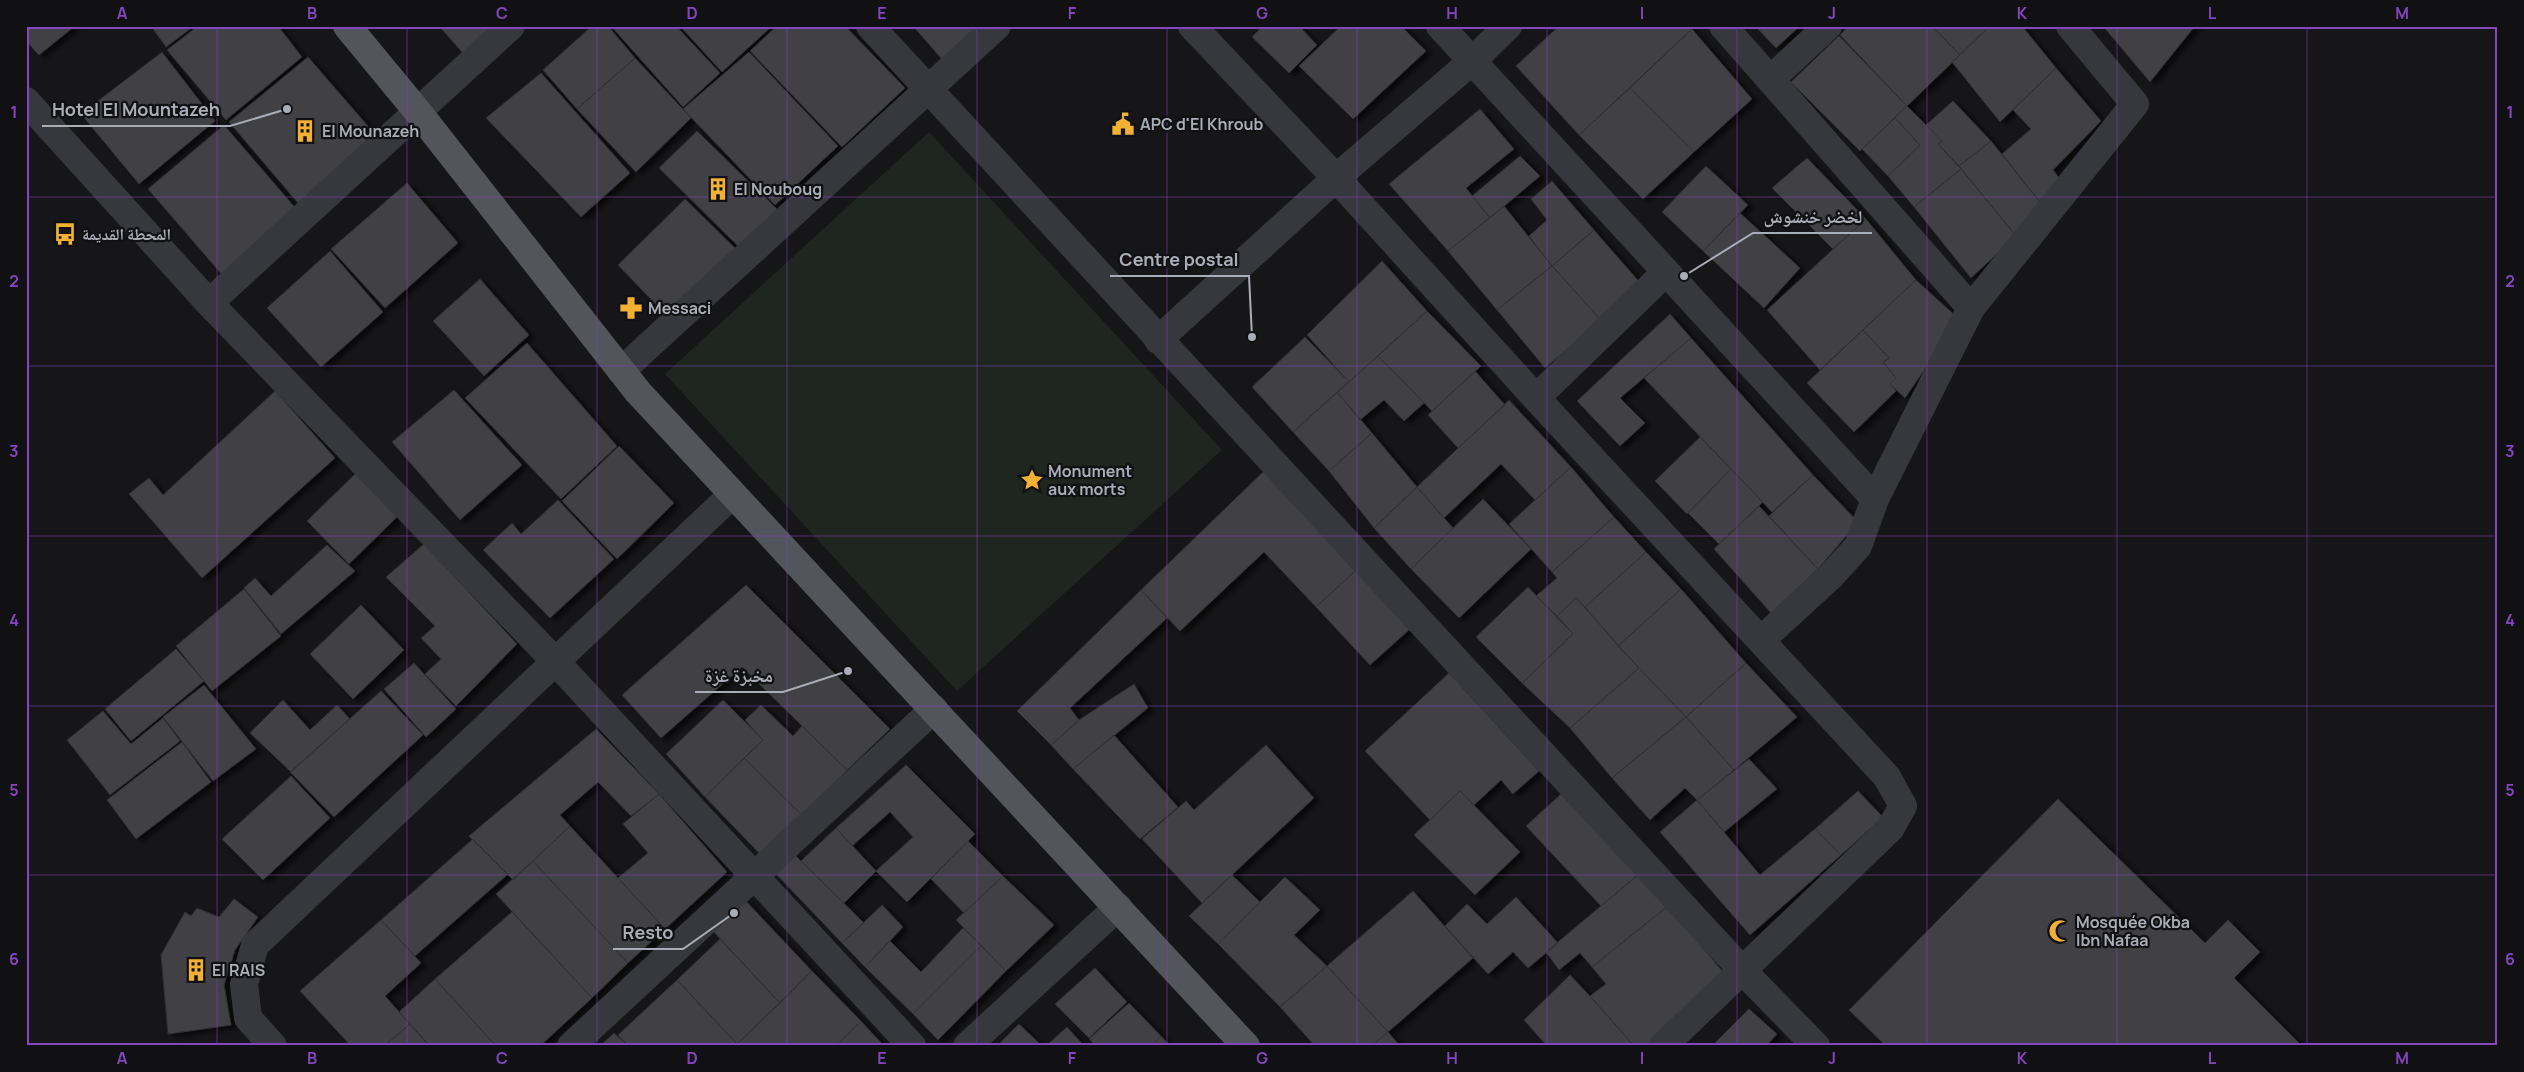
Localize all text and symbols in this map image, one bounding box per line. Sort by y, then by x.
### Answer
text: A [117,2,128,24]
text: B [307,2,317,24]
text: C [496,2,508,24]
text: D [686,2,698,24]
text: E [877,2,887,24]
text: F [1068,2,1077,24]
text: G [1256,2,1268,24]
text: H [1446,2,1458,24]
text: I [1640,2,1644,24]
text: J [1828,2,1836,24]
text: K [2017,2,2028,24]
text: L [2208,2,2217,24]
text: M [2395,2,2409,24]
callout: Hotel El Mountazeh [42,93,230,126]
text: Hotel El Mountazeh [52,97,220,121]
text: 1 [10,101,18,123]
text: 1 [2506,101,2514,123]
public building icon: APC d'El Khroub [1110,111,1136,137]
place label: APC d'El Khroub [1140,113,1264,135]
building icon: El Mounazeh [292,118,318,144]
place label: El Mounazeh [322,120,419,142]
building icon: El Nouboug [705,176,731,202]
place label: El Nouboug [734,178,822,200]
callout: لخضر خنشوش [1753,200,1872,233]
text: لخضر خنشوش [1763,204,1863,228]
bus stop icon: المحطة القديمة [52,221,78,247]
place label: المحطة القديمة [82,223,171,245]
callout: Centre postal [1110,243,1249,276]
text: Centre postal [1119,247,1239,271]
text: 2 [9,270,19,292]
text: 2 [2505,270,2515,292]
pharmacy icon: Messaci [618,295,644,321]
place label: Messaci [648,297,711,319]
text: 3 [9,440,19,462]
text: 3 [2505,440,2515,462]
place label: Monument aux morts [1048,460,1132,500]
place icon: Monument aux morts [1019,467,1045,493]
text: 4 [9,609,19,631]
text: 4 [2505,609,2515,631]
callout: مخبزة غزة [695,659,783,692]
text: مخبزة غزة [705,663,773,687]
text: 5 [9,779,19,801]
text: 5 [2505,779,2515,801]
place label: Mosquée Okba Ibn Nafaa [2076,911,2190,951]
callout: Resto [613,916,683,949]
mosque icon: Mosquée Okba Ibn Nafaa [2047,918,2073,944]
text: Resto [623,920,673,944]
text: 6 [9,948,19,970]
text: 6 [2505,948,2515,970]
building icon: El RAIS [183,957,209,983]
place label: El RAIS [212,959,265,981]
text: A [117,1047,128,1069]
text: B [307,1047,317,1069]
text: C [496,1047,508,1069]
text: D [686,1047,698,1069]
text: E [877,1047,887,1069]
text: F [1068,1047,1077,1069]
text: G [1256,1047,1268,1069]
text: H [1446,1047,1458,1069]
text: I [1640,1047,1644,1069]
text: J [1828,1047,1836,1069]
text: K [2017,1047,2028,1069]
text: L [2208,1047,2217,1069]
text: M [2395,1047,2409,1069]

